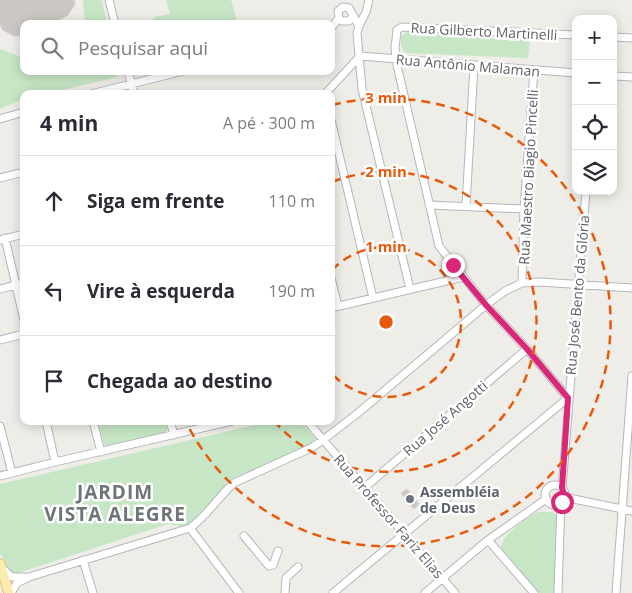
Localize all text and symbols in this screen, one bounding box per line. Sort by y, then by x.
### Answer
map controls [572,15,617,195]
button: + [572,15,617,60]
street label: Rua Gilberto Martinelli [410,18,558,44]
search box [20,20,335,75]
icon: search [38,34,66,62]
text: Pesquisar aqui [78,35,208,61]
street label: Rua Antônio Malaman [395,49,541,81]
button: − [572,60,617,105]
text: 3 min [365,87,407,107]
street label: Rua Maestro Biagio Pincelli [514,89,542,265]
button: locate [572,105,617,150]
text: 4 min [40,109,98,137]
text: A pé · 300 m [223,112,315,134]
button: layers [572,150,617,195]
text: 2 min [365,161,407,181]
icon: ahead [40,187,68,215]
text: Siga em frente [87,188,224,214]
text: 110 m [269,190,315,212]
street label: Rua José Bento da Glória [561,214,593,376]
text: 1 min [365,236,407,256]
route end [442,254,465,277]
icon: left [40,277,68,305]
text: Vire à esquerda [87,278,235,304]
text: 190 m [269,280,315,302]
centre of rings [377,313,395,331]
icon: arrive [40,367,68,395]
text: Chegada ao destino [87,368,273,394]
street label: Rua José Angotti [399,376,491,460]
street label: Rua Professor Fariz Elias [330,450,448,582]
district label: JARDIM VISTA ALEGRE [44,479,186,527]
place label: Assembléia de Deus [420,482,500,517]
route start [551,491,574,514]
marker: Assembléia de Deus [404,493,416,505]

